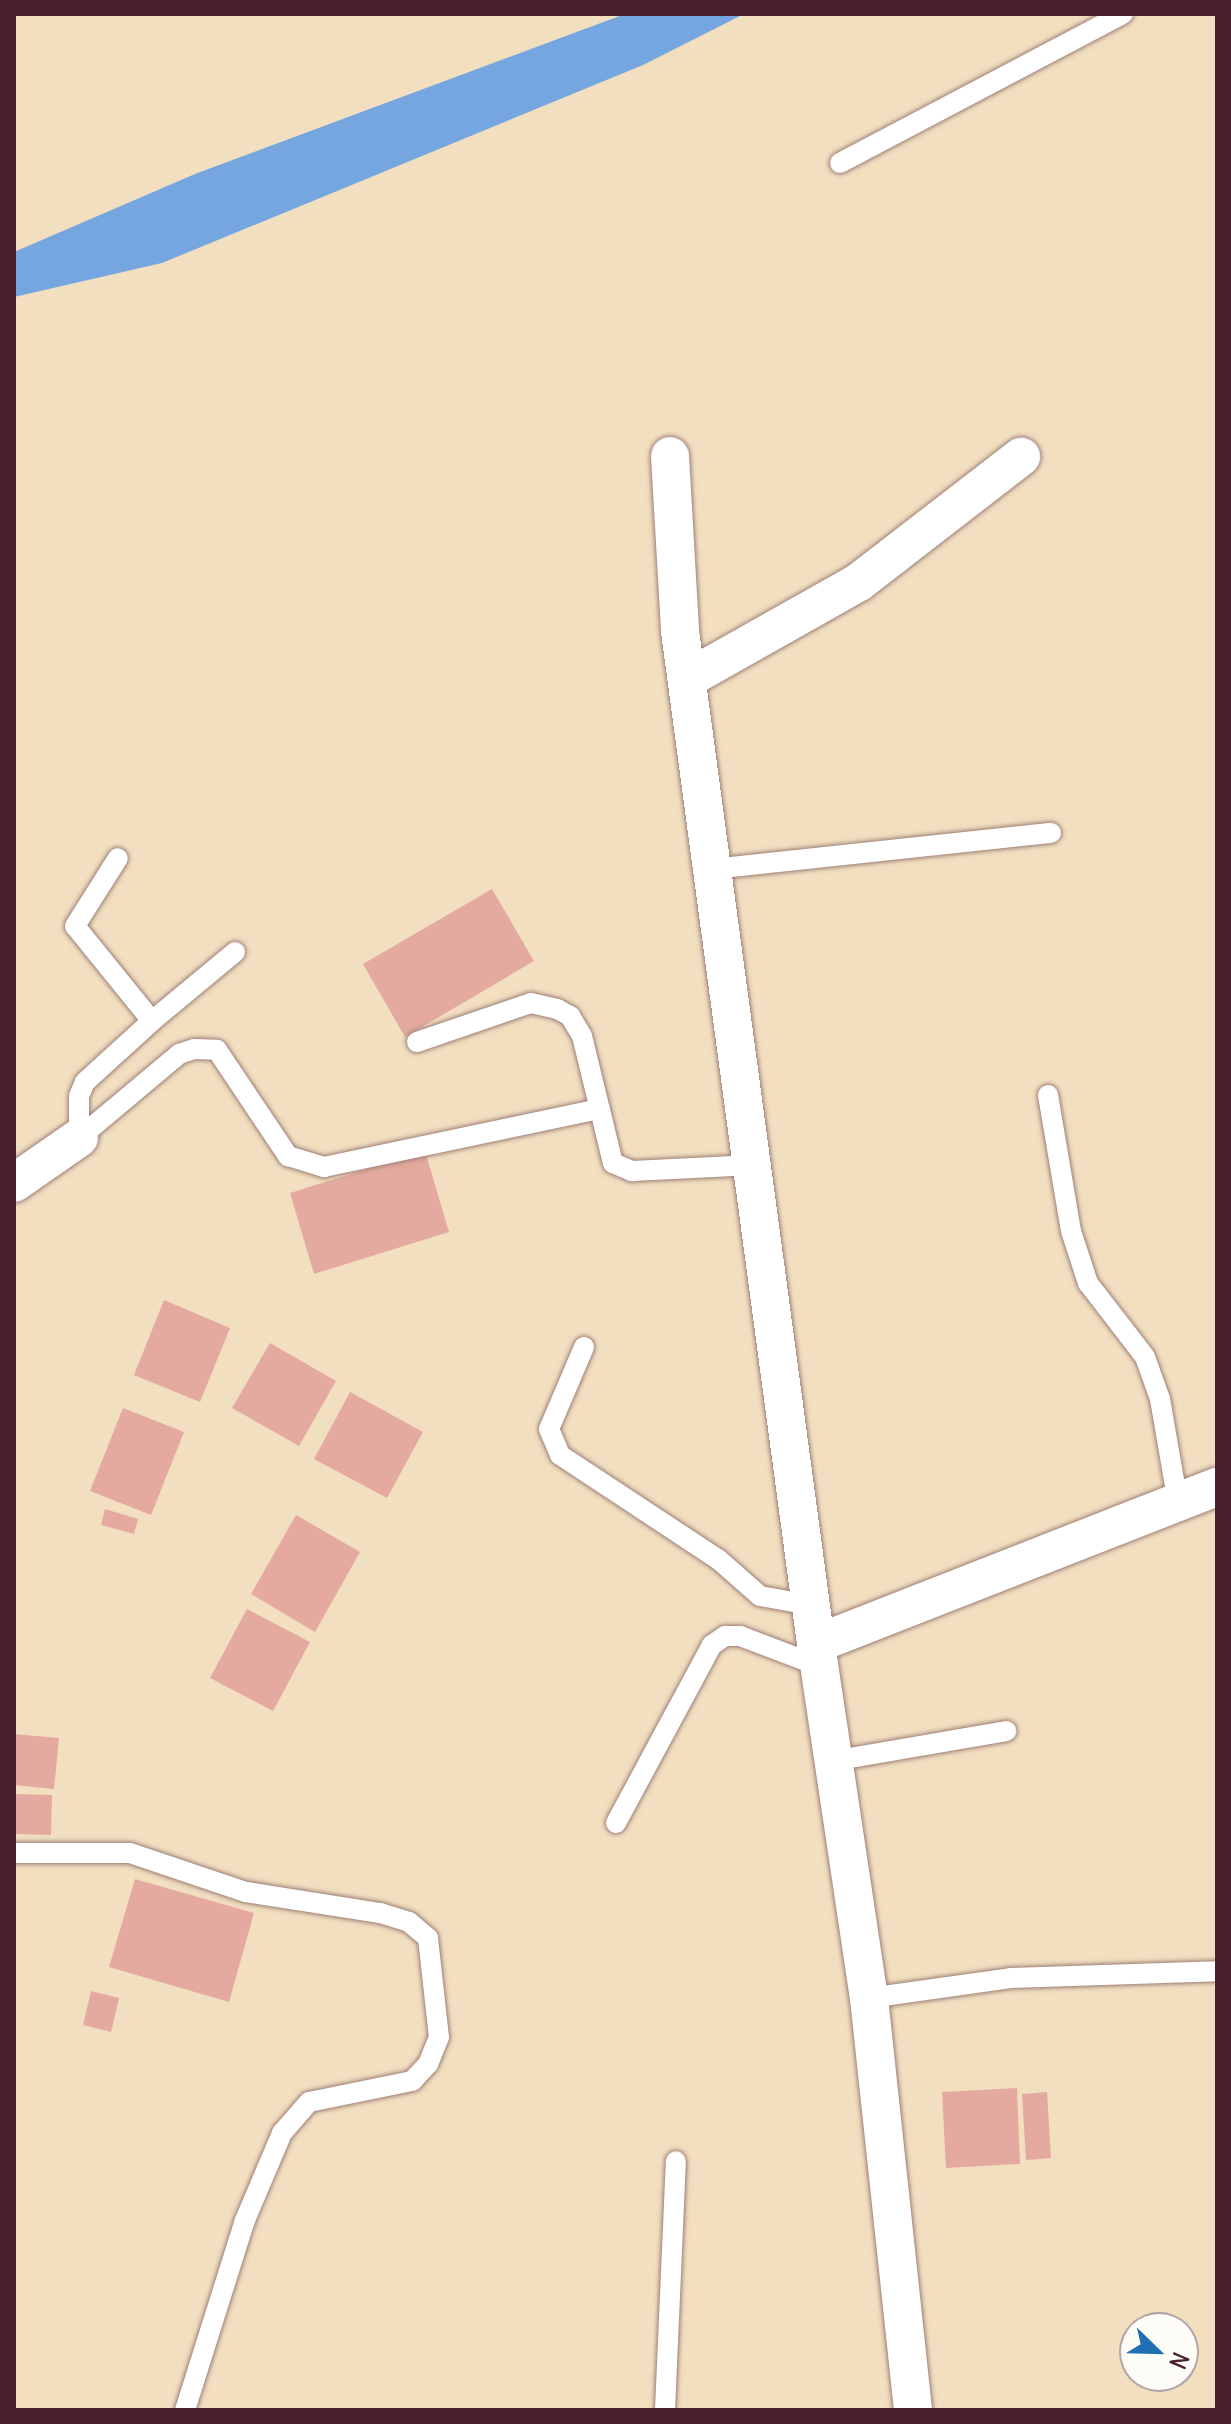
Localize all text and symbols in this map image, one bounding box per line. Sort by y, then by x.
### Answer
north arrow [1119,2312,1199,2392]
text: N [1163,2348,1195,2373]

